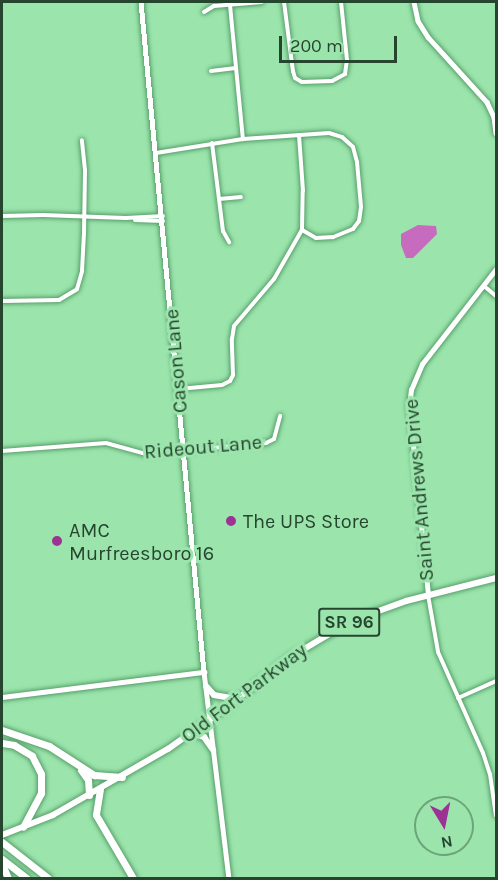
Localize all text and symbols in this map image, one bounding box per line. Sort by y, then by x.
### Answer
scale bar [282,24,400,62]
text: 200 m [290,35,343,57]
street label: Cason Lane [160,308,192,414]
street label: Saint Andrews Drive [399,398,439,582]
street label: Rideout Lane [143,430,263,464]
place label: The UPS Store [243,509,369,533]
marker: The UPS Store [224,514,238,528]
place label: AMC Murfreesboro 16 [69,518,214,565]
marker: AMC Murfreesboro 16 [50,534,64,548]
road number: SR 96 [318,607,380,637]
street label: Old Fort Parkway [177,638,311,748]
north arrow [414,796,474,856]
text: N [440,832,454,853]

